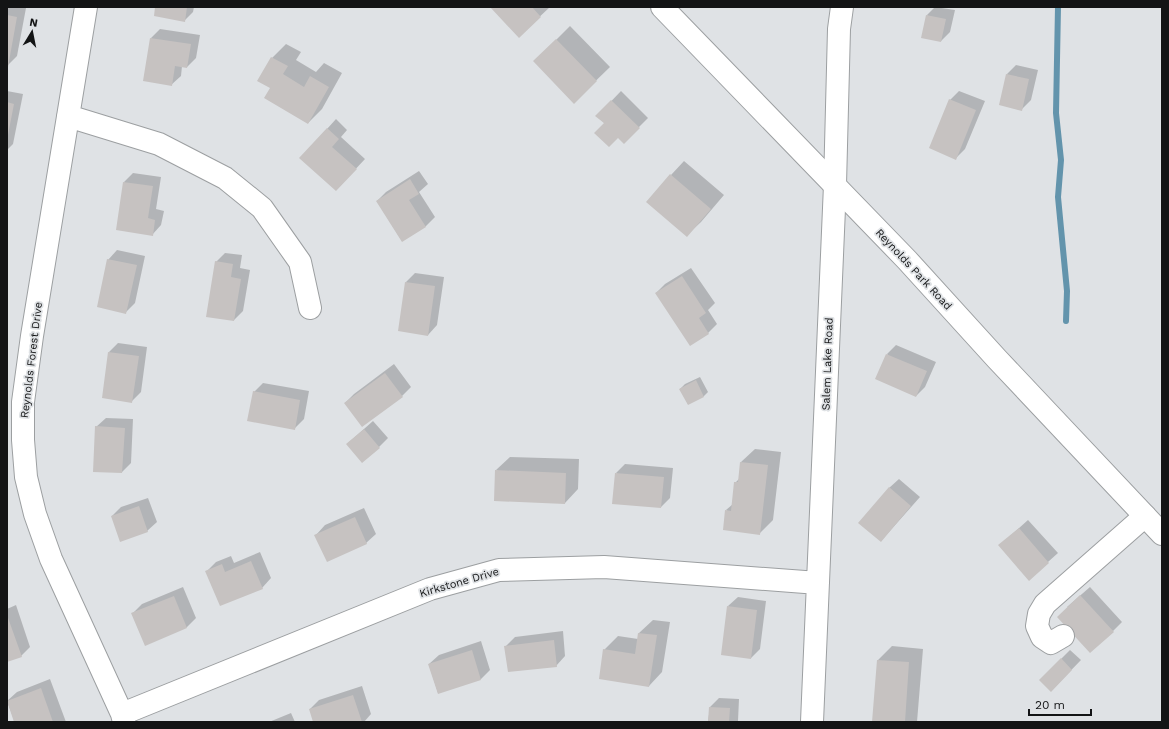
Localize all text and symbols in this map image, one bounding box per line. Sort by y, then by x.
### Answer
north arrow [12,12,52,52]
text: N [29,16,39,30]
street label: Reynolds Park Road [873,226,955,313]
street label: Reynolds Forest Drive [18,301,45,419]
street label: Salem Lake Road [819,317,836,411]
street label: Kirkstone Drive [418,565,500,600]
scale bar [1029,691,1091,717]
text: 20 m [1035,698,1065,712]

